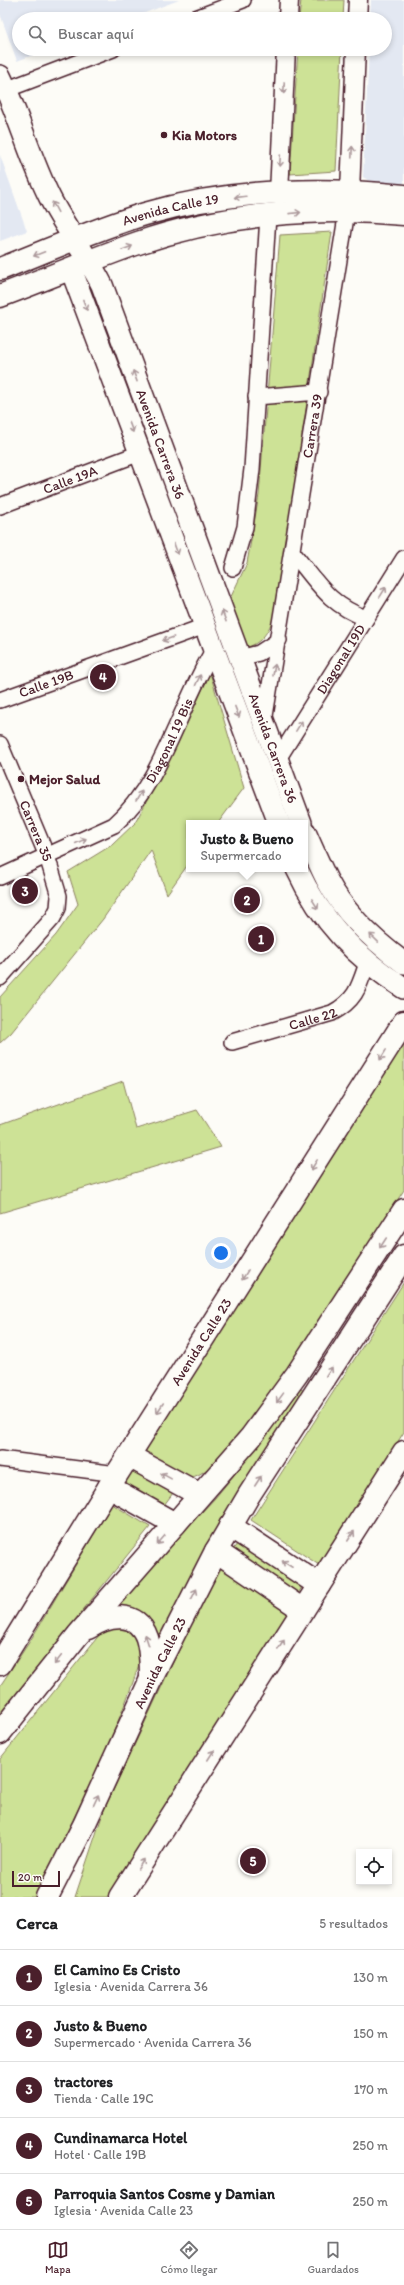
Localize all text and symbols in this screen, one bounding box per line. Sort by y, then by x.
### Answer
search box [12,12,392,56]
icon: search [26,23,48,45]
text: Buscar aquí [58,25,134,43]
one-way arrow [281,81,288,94]
place label: Kia Motors [172,127,237,144]
marker: Kia Motors [159,130,169,140]
one-way arrow [348,146,355,159]
one-way arrow [277,154,284,167]
street label: Avenida Calle 19 [120,190,220,230]
one-way arrow [234,193,247,201]
one-way arrow [51,201,58,213]
one-way arrow [288,209,301,217]
one-way arrow [120,243,132,251]
one-way arrow [33,251,45,259]
one-way arrow [82,299,90,311]
one-way arrow [131,370,139,382]
street label: Avenida Carrera 36 [132,387,188,502]
street label: Carrera 39 [299,393,326,459]
one-way arrow [127,421,135,433]
street label: Calle 19A [41,462,100,498]
one-way arrow [173,542,181,554]
one-way arrow [379,586,387,598]
one-way arrow [220,610,228,622]
street label: Diagonal 19D [313,621,369,697]
one-way arrow [163,635,175,643]
pin: 4 [90,662,116,692]
one-way arrow [270,664,278,677]
street label: Calle 19B [17,666,76,701]
one-way arrow [195,674,202,686]
street label: Avenida Carrera 36 [245,691,301,806]
street label: Diagonal 19 Bis [142,696,197,786]
one-way arrow [234,705,242,717]
one-way arrow [295,720,303,732]
place label: Mejor Salud [29,771,101,788]
marker: Mejor Salud [16,774,26,784]
one-way arrow [136,790,144,802]
street label: Carrera 35 [16,798,56,863]
popup [186,820,308,872]
text: Justo & Bueno [200,830,294,848]
one-way arrow [74,837,86,844]
text: Supermercado [200,848,282,863]
pin: 3 [12,876,38,906]
pin: 2 [234,885,260,915]
one-way arrow [310,898,319,909]
pin: 1 [248,924,274,954]
one-way arrow [369,933,379,943]
street label: Calle 22 [287,1004,341,1034]
one-way arrow [379,1049,387,1061]
one-way arrow [310,1159,318,1170]
one-way arrow [379,1237,387,1248]
your location [211,1243,231,1263]
one-way arrow [240,1269,249,1280]
street label: Avenida Calle 23 [167,1295,236,1389]
one-way arrow [325,1367,333,1378]
one-way arrow [276,1392,284,1403]
one-way arrow [156,1402,164,1413]
one-way arrow [160,1472,172,1480]
one-way arrow [254,1476,262,1487]
one-way arrow [347,1531,355,1542]
one-way arrow [156,1535,165,1545]
one-way arrow [281,1559,292,1568]
one-way arrow [191,1588,199,1600]
street label: Avenida Calle 23 [131,1614,190,1712]
one-way arrow [143,1634,150,1647]
one-way arrow [277,1640,285,1651]
one-way arrow [54,1655,62,1666]
one-way arrow [207,1749,215,1761]
one-way arrow [93,1794,100,1806]
pin: 5 [240,1846,266,1876]
map controls [356,1849,392,1885]
button: locate [356,1849,392,1885]
one-way arrow [137,1858,145,1870]
scale bar [12,1869,60,1888]
text: 20 m [18,1871,42,1884]
text: Cerca [16,1913,58,1933]
text: 5 resultados [319,1916,388,1931]
text: El Camino Es Cristo [54,1961,180,1979]
text: 1 [26,1970,32,1985]
text: 130 m [353,1970,388,1985]
text: Iglesia · Avenida Carrera 36 [54,1979,208,1994]
text: Justo & Bueno [54,2017,147,2035]
text: 2 [26,2026,32,2041]
text: 150 m [353,2026,388,2041]
text: Supermercado · Avenida Carrera 36 [54,2035,252,2050]
text: tractores [54,2073,113,2091]
text: 3 [25,2082,33,2097]
text: 170 m [354,2082,388,2097]
text: Tienda · Calle 19C [54,2091,154,2106]
text: Cundinamarca Hotel [54,2129,187,2147]
text: 4 [25,2138,33,2153]
text: 250 m [352,2138,388,2153]
text: Hotel · Calle 19B [54,2147,146,2162]
text: Parroquia Santos Cosme y Damian [54,2185,275,2203]
text: 5 [26,2194,32,2209]
text: 250 m [352,2194,388,2209]
text: Iglesia · Avenida Calle 23 [54,2203,193,2218]
tab: Mapa [45,2239,71,2276]
tab: Cómo llegar [161,2239,218,2276]
tab: Guardados [307,2239,359,2276]

